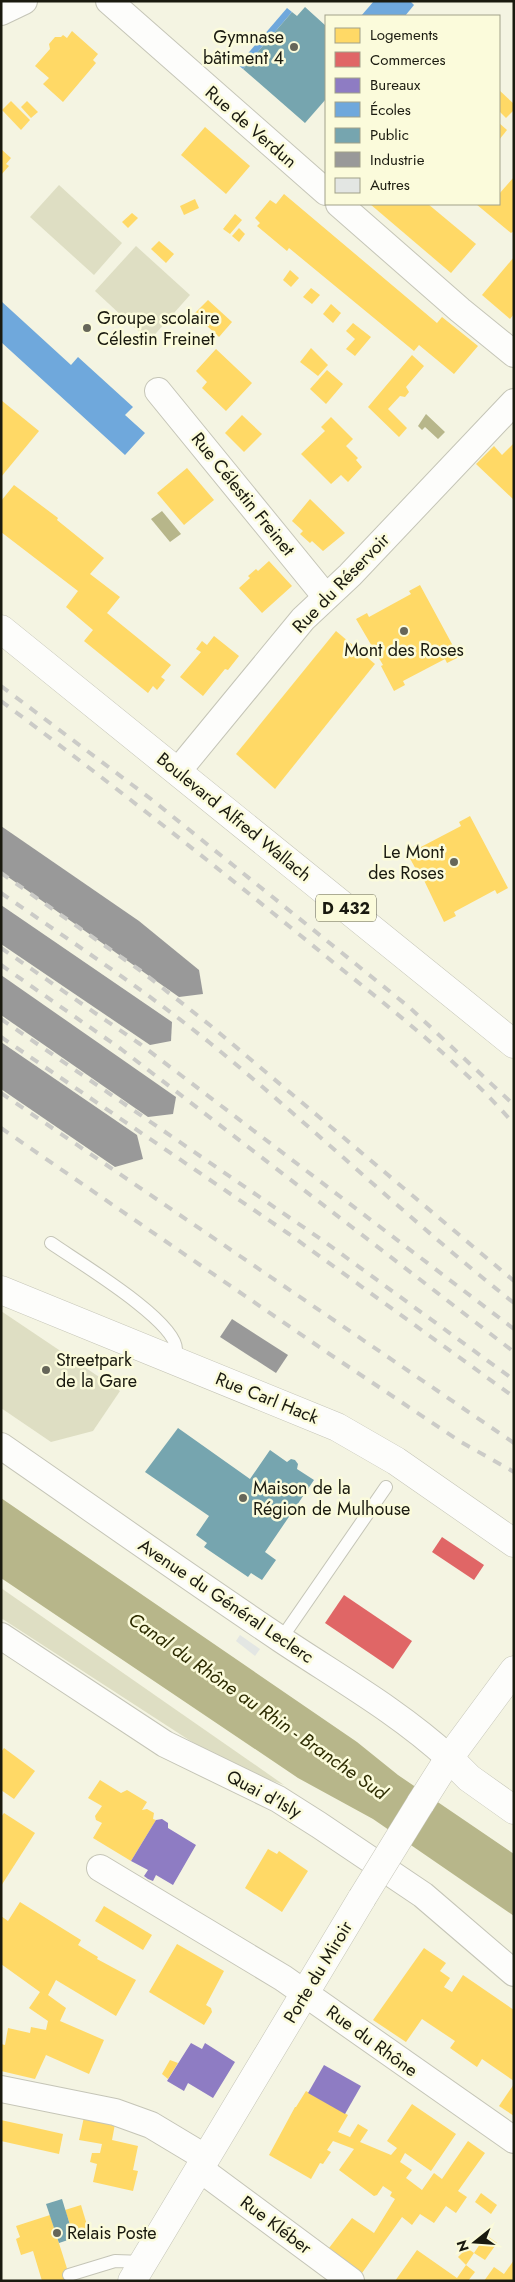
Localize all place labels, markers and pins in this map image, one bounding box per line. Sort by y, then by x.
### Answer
place label: Gymnase bâtiment 4 [203,24,284,71]
marker: Gymnase bâtiment 4 [288,41,300,53]
place label: Groupe scolaire Célestin Freinet [97,305,219,352]
marker: Groupe scolaire Célestin Freinet [81,322,93,334]
marker: Mont des Roses [398,625,410,637]
place label: Mont des Roses [344,637,464,663]
place label: Le Mont des Roses [368,839,445,886]
marker: Le Mont des Roses [448,856,460,868]
place label: Streetpark de la Gare [56,1347,137,1394]
marker: Streetpark de la Gare [40,1364,52,1376]
place label: Maison de la Région de Mulhouse [253,1475,410,1522]
marker: Maison de la Région de Mulhouse [237,1492,249,1504]
place label: Relais Poste [67,2220,156,2246]
marker: Relais Poste [51,2227,63,2239]

